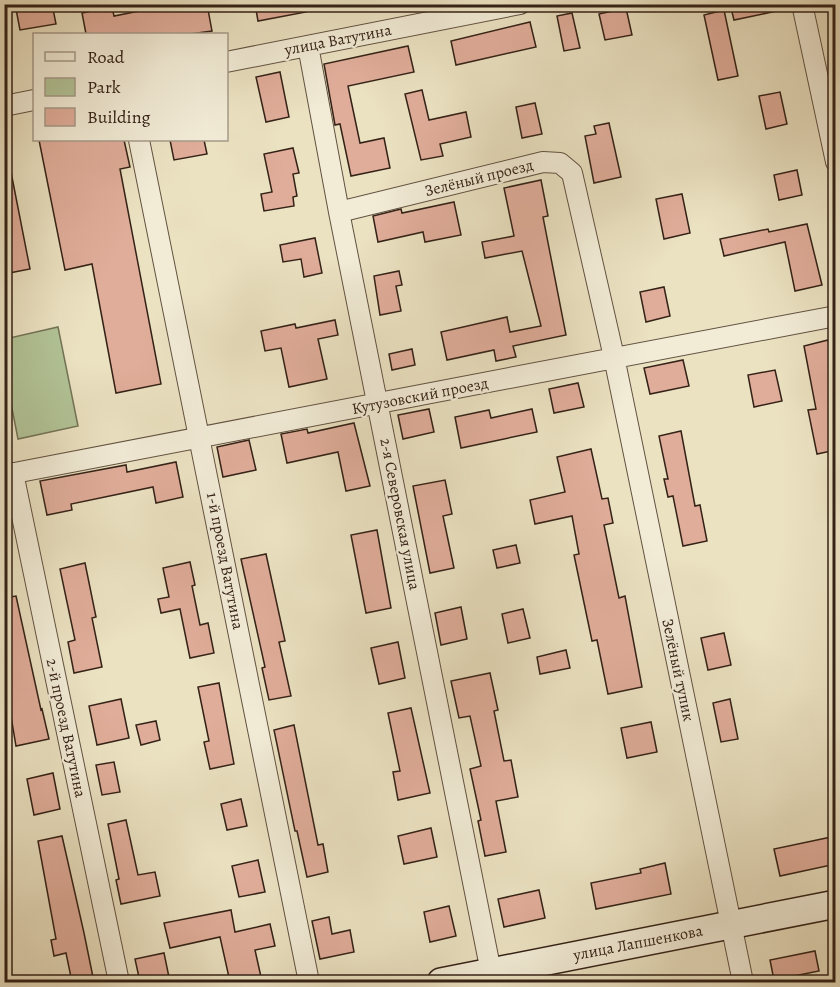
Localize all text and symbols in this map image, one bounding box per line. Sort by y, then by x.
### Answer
street label: улица Ватутина [282,19,394,61]
legend [33,33,228,141]
text: Road [87,45,125,69]
text: Park [87,75,121,99]
text: Building [87,105,151,129]
street label: Зелёный проезд [422,154,536,202]
street label: Кутузовский проезд [350,372,490,420]
street label: 2-я Северовская улица [374,436,426,592]
street label: 1-й проезд Ватутина [201,491,249,632]
street label: Зелёный тупик [656,617,700,723]
street label: 2-й проезд Ватутина [41,657,92,800]
street label: улица Лапшенкова [570,920,705,967]

